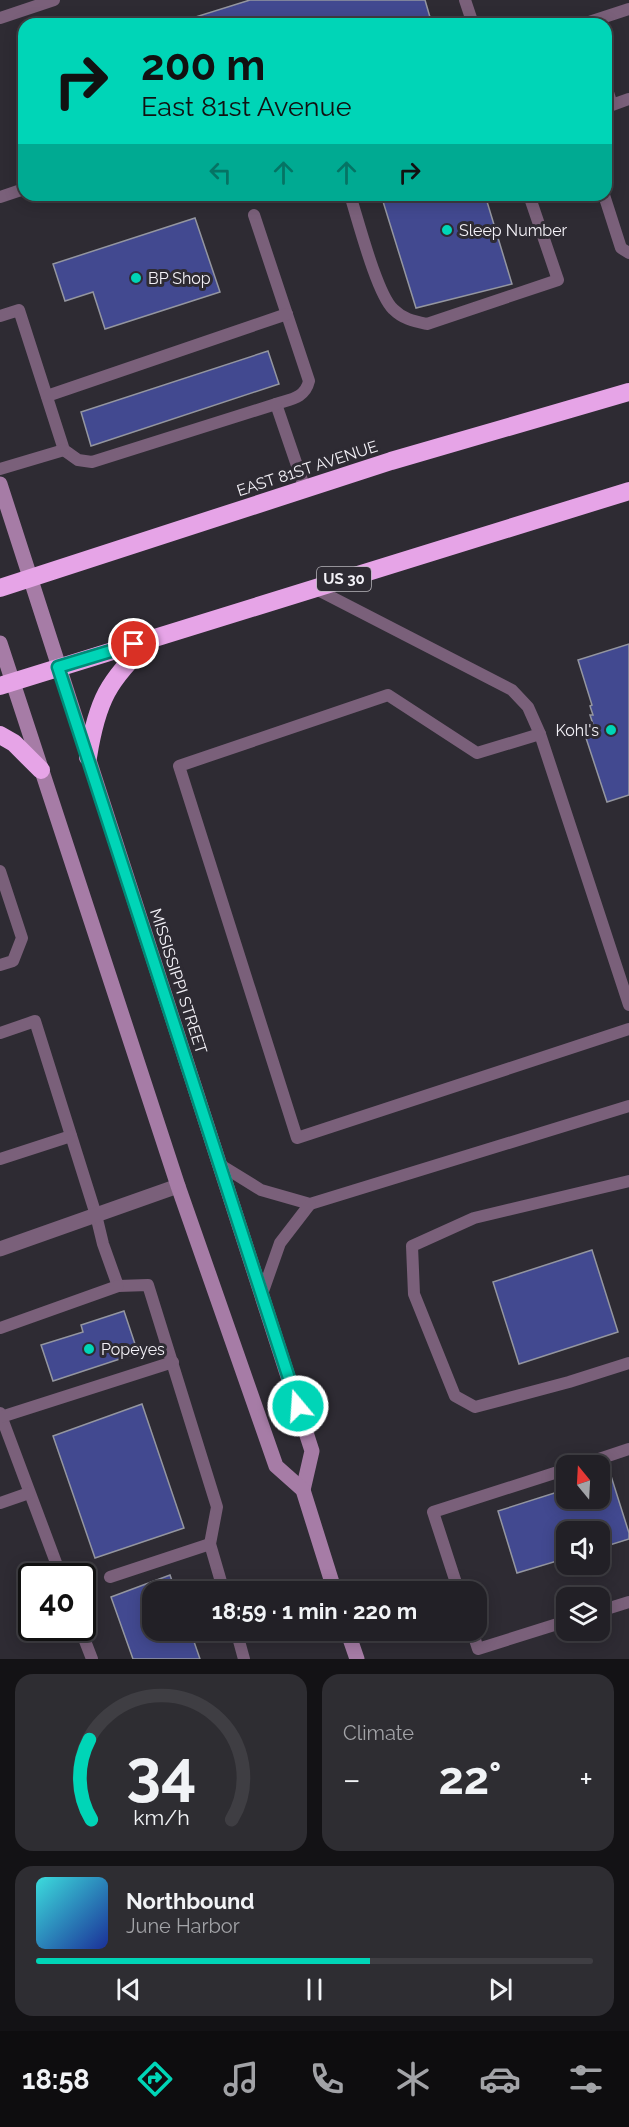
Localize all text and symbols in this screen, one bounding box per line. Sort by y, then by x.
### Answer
text: 200 m [141,41,265,90]
icon: right [42,42,120,120]
text: East 81st Avenue [141,91,352,122]
icon: left [204,156,237,189]
icon: ahead [267,156,300,189]
icon: ahead [330,156,363,189]
icon: right [393,156,426,189]
place label: Sleep Number [459,221,568,240]
marker: Sleep Number [440,223,454,237]
place label: BP Shop [148,269,211,288]
marker: BP Shop [129,271,143,285]
street label: EAST 81ST AVENUE [234,437,380,500]
road number: US 30 [317,567,371,591]
pin [108,618,159,669]
icon: arrive [117,627,150,660]
place label: Kohl's [556,721,599,740]
marker: Kohl's [604,723,618,737]
street label: MISSISSIPPI STREET [146,906,211,1057]
place label: Popeyes [101,1340,165,1359]
marker: Popeyes [82,1342,96,1356]
position arrow [266,1374,330,1438]
north arrow [556,1455,610,1509]
map controls [556,1455,610,1641]
button: sound [556,1521,610,1575]
speed limit sign: 40 [18,1563,96,1641]
button: layers [556,1587,610,1641]
text: 18:59 · 1 min · 220 m [212,1598,417,1624]
text: Climate [343,1721,414,1745]
text: 34 [126,1735,196,1809]
text: 22° [438,1752,502,1805]
text: − [343,1760,361,1799]
text: + [579,1760,593,1799]
text: km/h [133,1805,189,1830]
text: Northbound [126,1888,255,1914]
text: June Harbor [126,1914,240,1938]
icon: previous [112,1973,145,2006]
icon: pause [298,1973,331,2006]
icon: next [484,1973,517,2006]
icon: directions [134,2058,176,2100]
icon: music [220,2058,262,2100]
icon: phone [306,2058,348,2100]
icon: climate [392,2058,434,2100]
icon: car [479,2058,521,2100]
icon: filters [565,2058,607,2100]
text: 18:58 [22,2064,90,2095]

